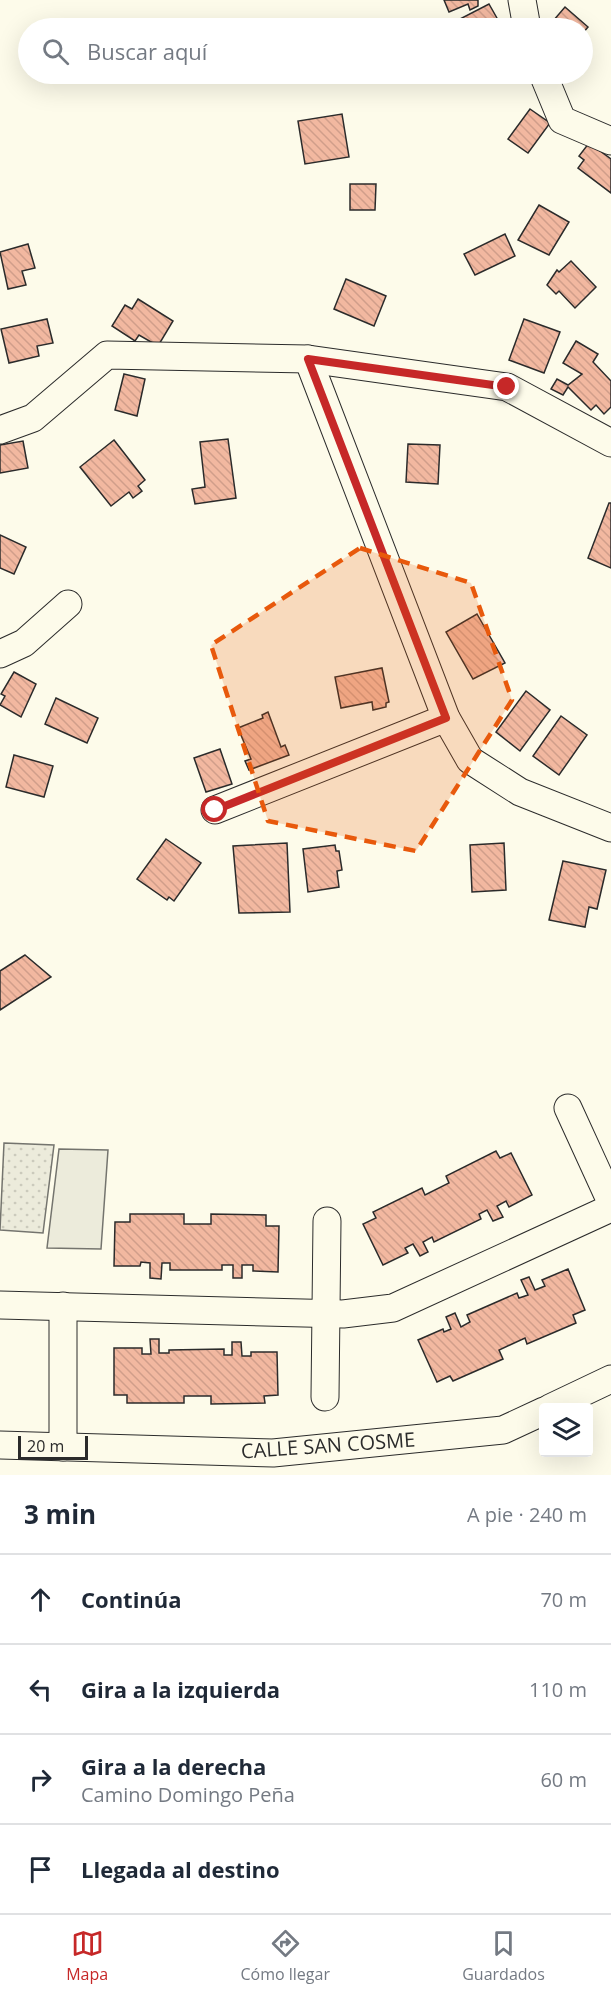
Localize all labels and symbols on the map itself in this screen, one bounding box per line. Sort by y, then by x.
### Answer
route end [493,373,519,399]
route start [201,796,227,822]
street label: CALLE SAN COSME [240,1425,416,1465]
scale bar [18,1433,88,1460]

